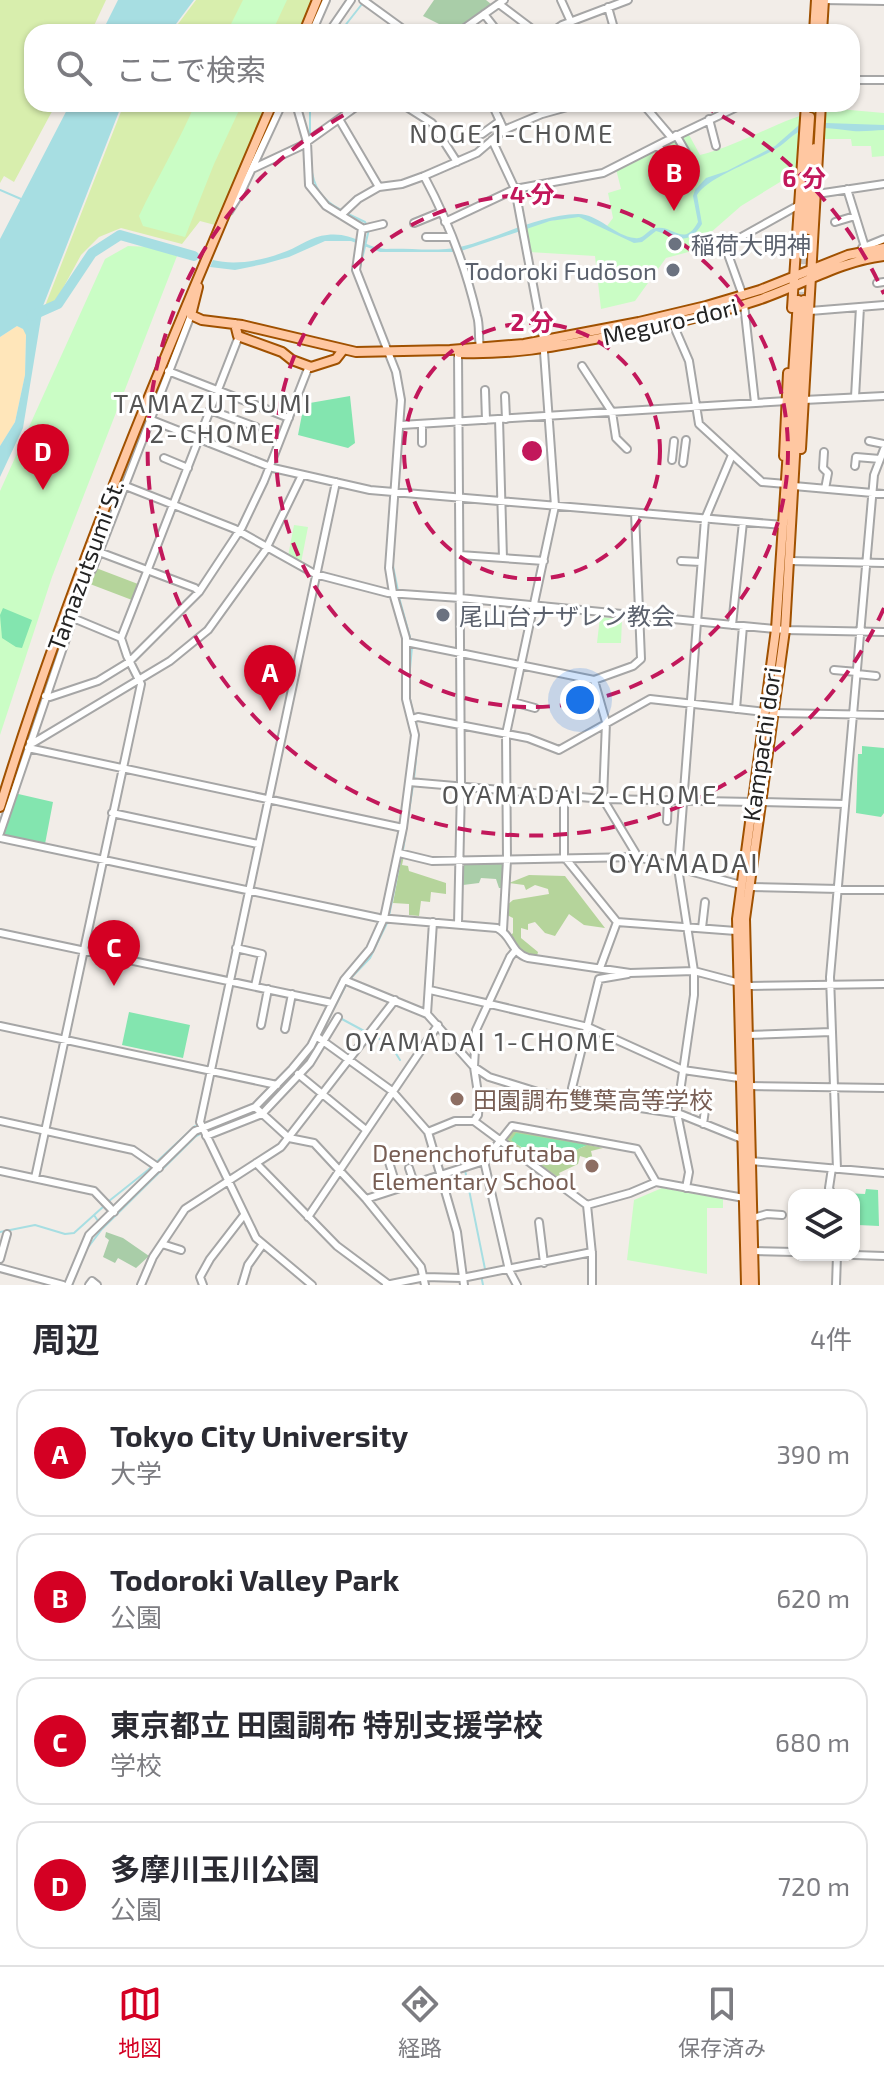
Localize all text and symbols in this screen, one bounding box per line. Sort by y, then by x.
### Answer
search box [24,24,860,112]
icon: search [52,46,96,90]
text: ここで検索 [116,51,266,87]
district label: NOGE 1-CHOME [409,117,615,148]
pin: B [648,145,700,211]
text: 6 分 [782,163,826,192]
text: 4 分 [510,179,554,208]
place label: 稲荷大明神 [691,230,811,259]
marker: 稲荷大明神 [666,235,684,253]
place label: Todoroki Fudōson [465,256,657,285]
marker: Todoroki Fudōson [664,261,682,279]
street label: Meguro-dori [600,291,740,351]
text: 2 分 [510,307,554,336]
district label: TAMAZUTSUMI 2-CHOME [113,387,313,448]
pin: D [17,424,69,490]
centre of rings [518,437,546,465]
street label: Tamazutsumi St. [41,475,129,655]
place label: 尾山台ナザレン教会 [459,601,675,630]
marker: 尾山台ナザレン教会 [434,606,452,624]
pin: A [244,645,296,711]
street label: Kampachi dori [736,665,786,823]
your location [560,680,600,720]
district label: OYAMADAI 2-CHOME [442,778,718,809]
district label: OYAMADAI [608,845,760,879]
pin: C [88,920,140,986]
district label: OYAMADAI 1-CHOME [345,1025,617,1056]
place label: 田園調布雙葉高等学校 [473,1085,713,1114]
marker: 田園調布雙葉高等学校 [448,1090,466,1108]
place label: Denenchofufutaba Elementary School [372,1138,576,1195]
marker: Denenchofufutaba Elementary School [583,1157,601,1175]
map controls [788,1189,860,1261]
button: layers [788,1189,860,1261]
text: 周辺 [32,1318,100,1359]
text: 4件 [810,1323,852,1354]
text: Tokyo City University [110,1417,408,1453]
text: A [52,1438,68,1469]
text: 390 m [776,1438,850,1469]
text: 大学 [110,1457,162,1488]
text: Todoroki Valley Park [110,1561,399,1597]
text: B [52,1582,68,1613]
text: 620 m [776,1582,850,1613]
text: 公園 [110,1601,162,1632]
text: 東京都立 田園調布 特別支援学校 [110,1706,543,1742]
text: C [52,1726,68,1757]
text: 680 m [775,1726,850,1757]
text: 学校 [110,1749,162,1780]
text: 多摩川玉川公園 [110,1850,320,1886]
text: D [51,1870,69,1901]
text: 720 m [778,1870,850,1901]
text: 公園 [110,1893,162,1924]
tab: 地図 [118,1982,162,2062]
tab: 経路 [398,1982,442,2062]
tab: 保存済み [678,1982,766,2062]

